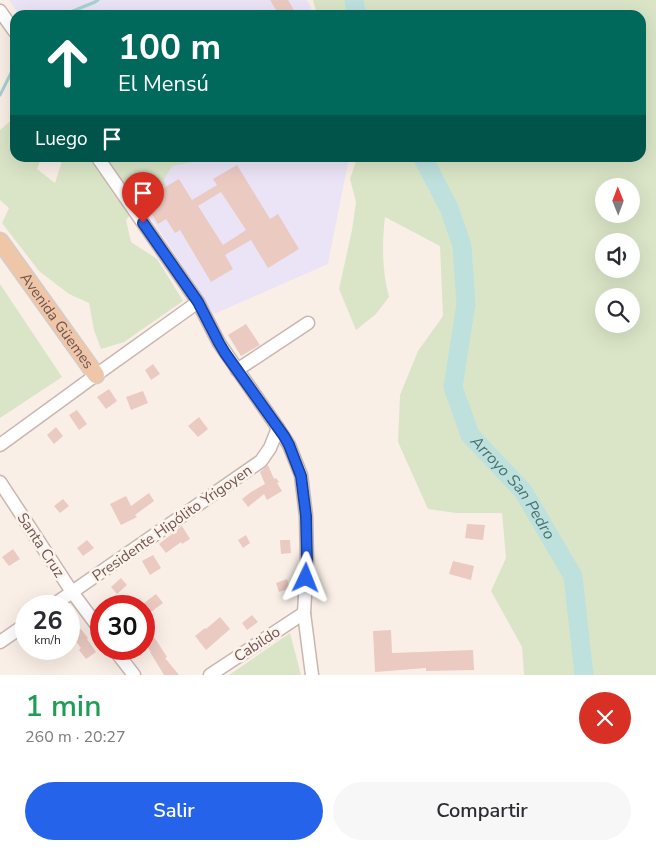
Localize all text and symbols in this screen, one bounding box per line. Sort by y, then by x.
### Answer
text: 100 m [118,24,221,71]
icon: ahead [35,30,100,95]
text: El Mensú [118,69,209,99]
icon: arrive [98,125,126,153]
text: Luego [35,126,88,152]
pin [122,172,164,223]
north arrow [595,178,640,222]
map controls [595,178,640,333]
icon: arrive [129,179,157,207]
button: sound [595,233,640,278]
street label: Avenida Güemes [16,268,98,373]
button: search [595,288,640,333]
water label: Arroyo San Pedro [465,430,560,544]
street label: Presidente Hipólito Yrigoyen [88,460,256,586]
street label: Santa Cruz [13,509,69,581]
position arrow [279,551,331,603]
speed limit sign: 30 [90,595,155,660]
text: 26 [32,604,63,638]
street label: Cabildo [230,622,284,666]
text: km/h [34,632,61,648]
text: 1 min [25,686,101,727]
button: close [579,692,631,744]
text: 260 m · 20:27 [25,726,126,748]
button: Salir [25,782,323,840]
button: Compartir [333,782,631,840]

